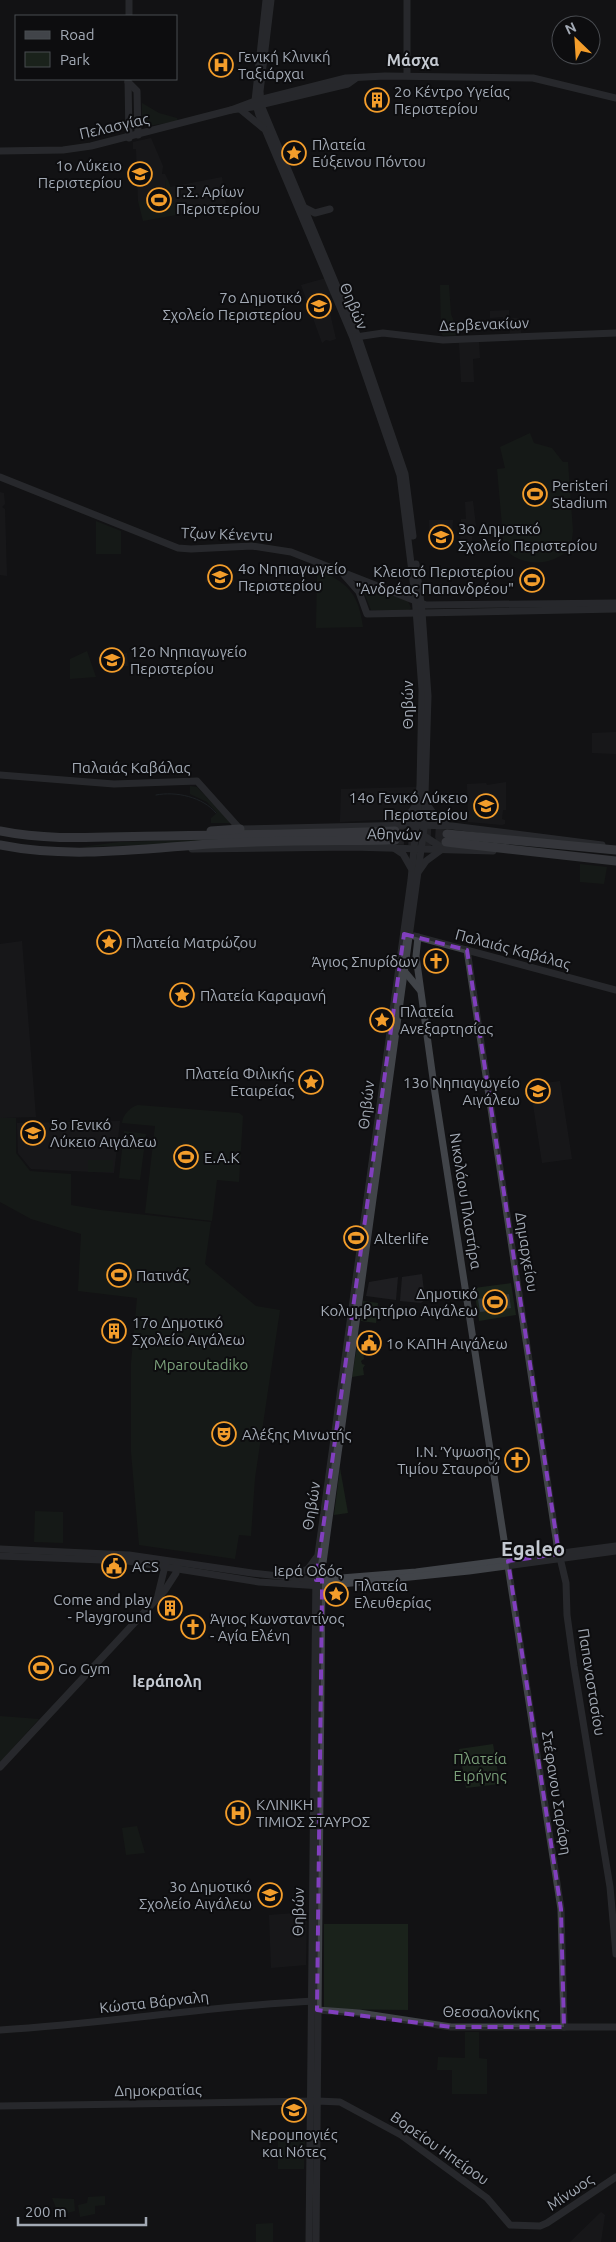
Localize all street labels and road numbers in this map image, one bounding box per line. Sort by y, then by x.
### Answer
street label: Πελασγίας [77,110,151,142]
street label: Θηβών [337,280,371,332]
street label: Δερβενακίων [439,314,529,334]
street label: Τζων Κένεντυ [181,524,273,544]
street label: Θηβών [399,680,416,730]
street label: Παλαιάς Καβάλας [72,759,191,776]
street label: Αθηνών [367,825,421,843]
street label: Παλαιάς Καβάλας [453,925,573,973]
street label: Θηβών [355,1080,377,1130]
street label: Νικολάου Πλαστήρα [447,1132,485,1270]
street label: Δημαρχείου [512,1211,542,1293]
street label: Θηβών [299,1480,323,1532]
street label: Ιερά Οδός [274,1562,343,1579]
street label: Παπαναστασίου [575,1627,609,1737]
street label: Στέφανου Σαράφη [539,1730,575,1856]
street label: Θηβών [289,1887,307,1937]
street label: Κώστα Βάρναλη [98,1988,210,2016]
street label: Θεσσαλονίκης [442,2003,540,2021]
street label: Δημοκρατίας [114,2081,202,2099]
street label: Βορείου Ηπείρου [388,2108,492,2188]
street label: Μίνωος [544,2170,597,2214]

